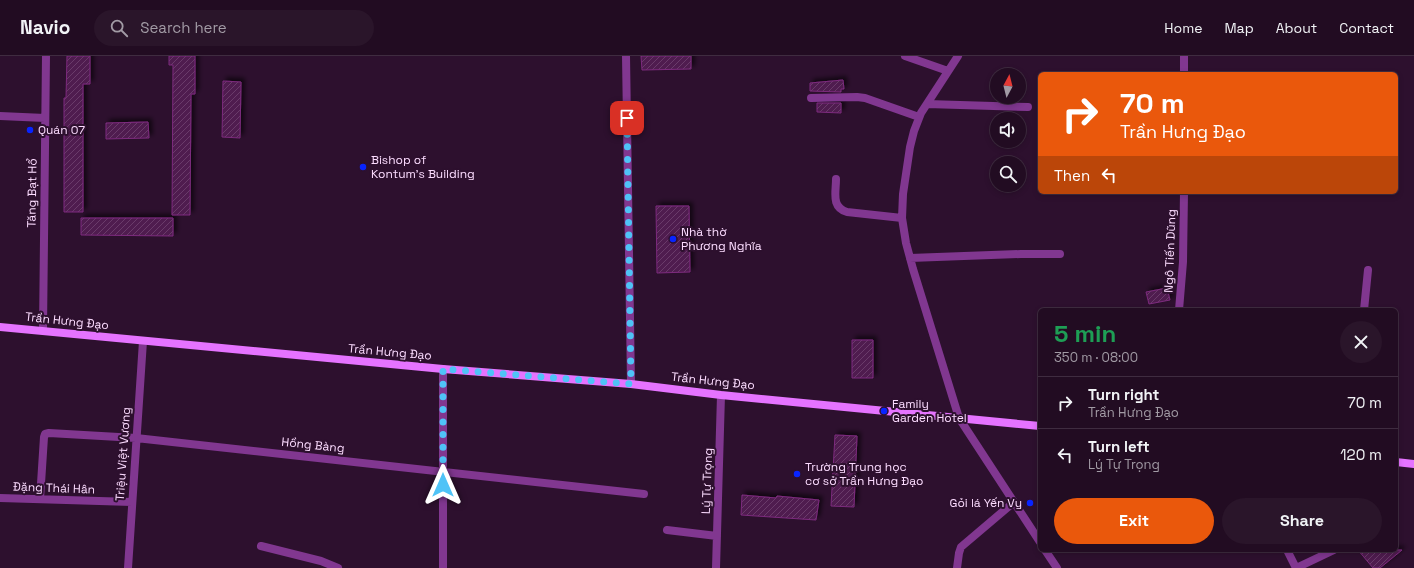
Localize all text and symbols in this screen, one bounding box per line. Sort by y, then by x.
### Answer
search box [94,10,374,46]
text: Navio [20,15,70,40]
icon: search [108,17,130,39]
text: Search here [140,18,227,37]
text: Home [1164,19,1202,37]
text: Map [1224,19,1254,37]
text: About [1276,19,1317,37]
text: Contact [1339,19,1394,37]
north arrow [990,68,1026,104]
map controls [990,68,1026,192]
text: 70 m [1120,85,1185,121]
icon: right [1054,88,1106,140]
pin [610,101,644,135]
icon: arrive [616,107,638,129]
button: sound [990,112,1026,148]
text: Trần Hưng Đạo [1120,120,1246,143]
place label: Quán 07 [38,122,85,138]
marker: Quán 07 [25,125,35,135]
place label: Bishop of Kontum's Building [371,152,475,182]
button: search [990,156,1026,192]
street label: Tăng Bạt Hổ [23,158,41,228]
marker: Bishop of Kontum's Building [358,162,368,172]
icon: left [1098,164,1120,186]
text: Then [1054,166,1090,185]
street label: Ngô Tiến Dũng [1161,209,1179,293]
place label: Nhà thờ Phương Nghĩa [681,224,762,254]
marker: Nhà thờ Phương Nghĩa [668,234,678,244]
street label: Trần Hưng Đạo [24,309,110,333]
text: 5 min [1054,318,1116,349]
button: close [1340,321,1382,363]
street label: Trần Hưng Đạo [348,340,432,364]
text: 350 m · 08:00 [1054,349,1138,366]
street label: Trần Hưng Đạo [670,369,756,393]
text: Turn right [1088,385,1159,404]
icon: right [1054,392,1076,414]
text: 70 m [1347,393,1382,412]
place label: Family Garden Hotel [892,396,967,426]
text: Trần Hưng Đạo [1088,404,1179,421]
street label: Triệu Việt Vương [112,406,134,502]
marker: Family Garden Hotel [879,406,889,416]
street label: Hồng Bàng [281,434,345,456]
text: Turn left [1088,437,1150,456]
icon: left [1054,444,1076,466]
text: 120 m [1340,445,1382,464]
street label: Lý Tự Trọng [698,448,716,514]
text: Lý Tự Trọng [1088,456,1160,473]
place label: Trường Trung học cơ sở Trần Hưng Đạo [805,459,923,489]
position arrow [422,464,464,506]
marker: Trường Trung học cơ sở Trần Hưng Đạo [792,469,802,479]
street label: Đặng Thái Hân [13,479,95,497]
place label: Gỏi lá Yến Vy [950,495,1022,511]
marker: Gỏi lá Yến Vy [1025,498,1035,508]
button: Exit [1054,498,1214,544]
button: Share [1222,498,1382,544]

